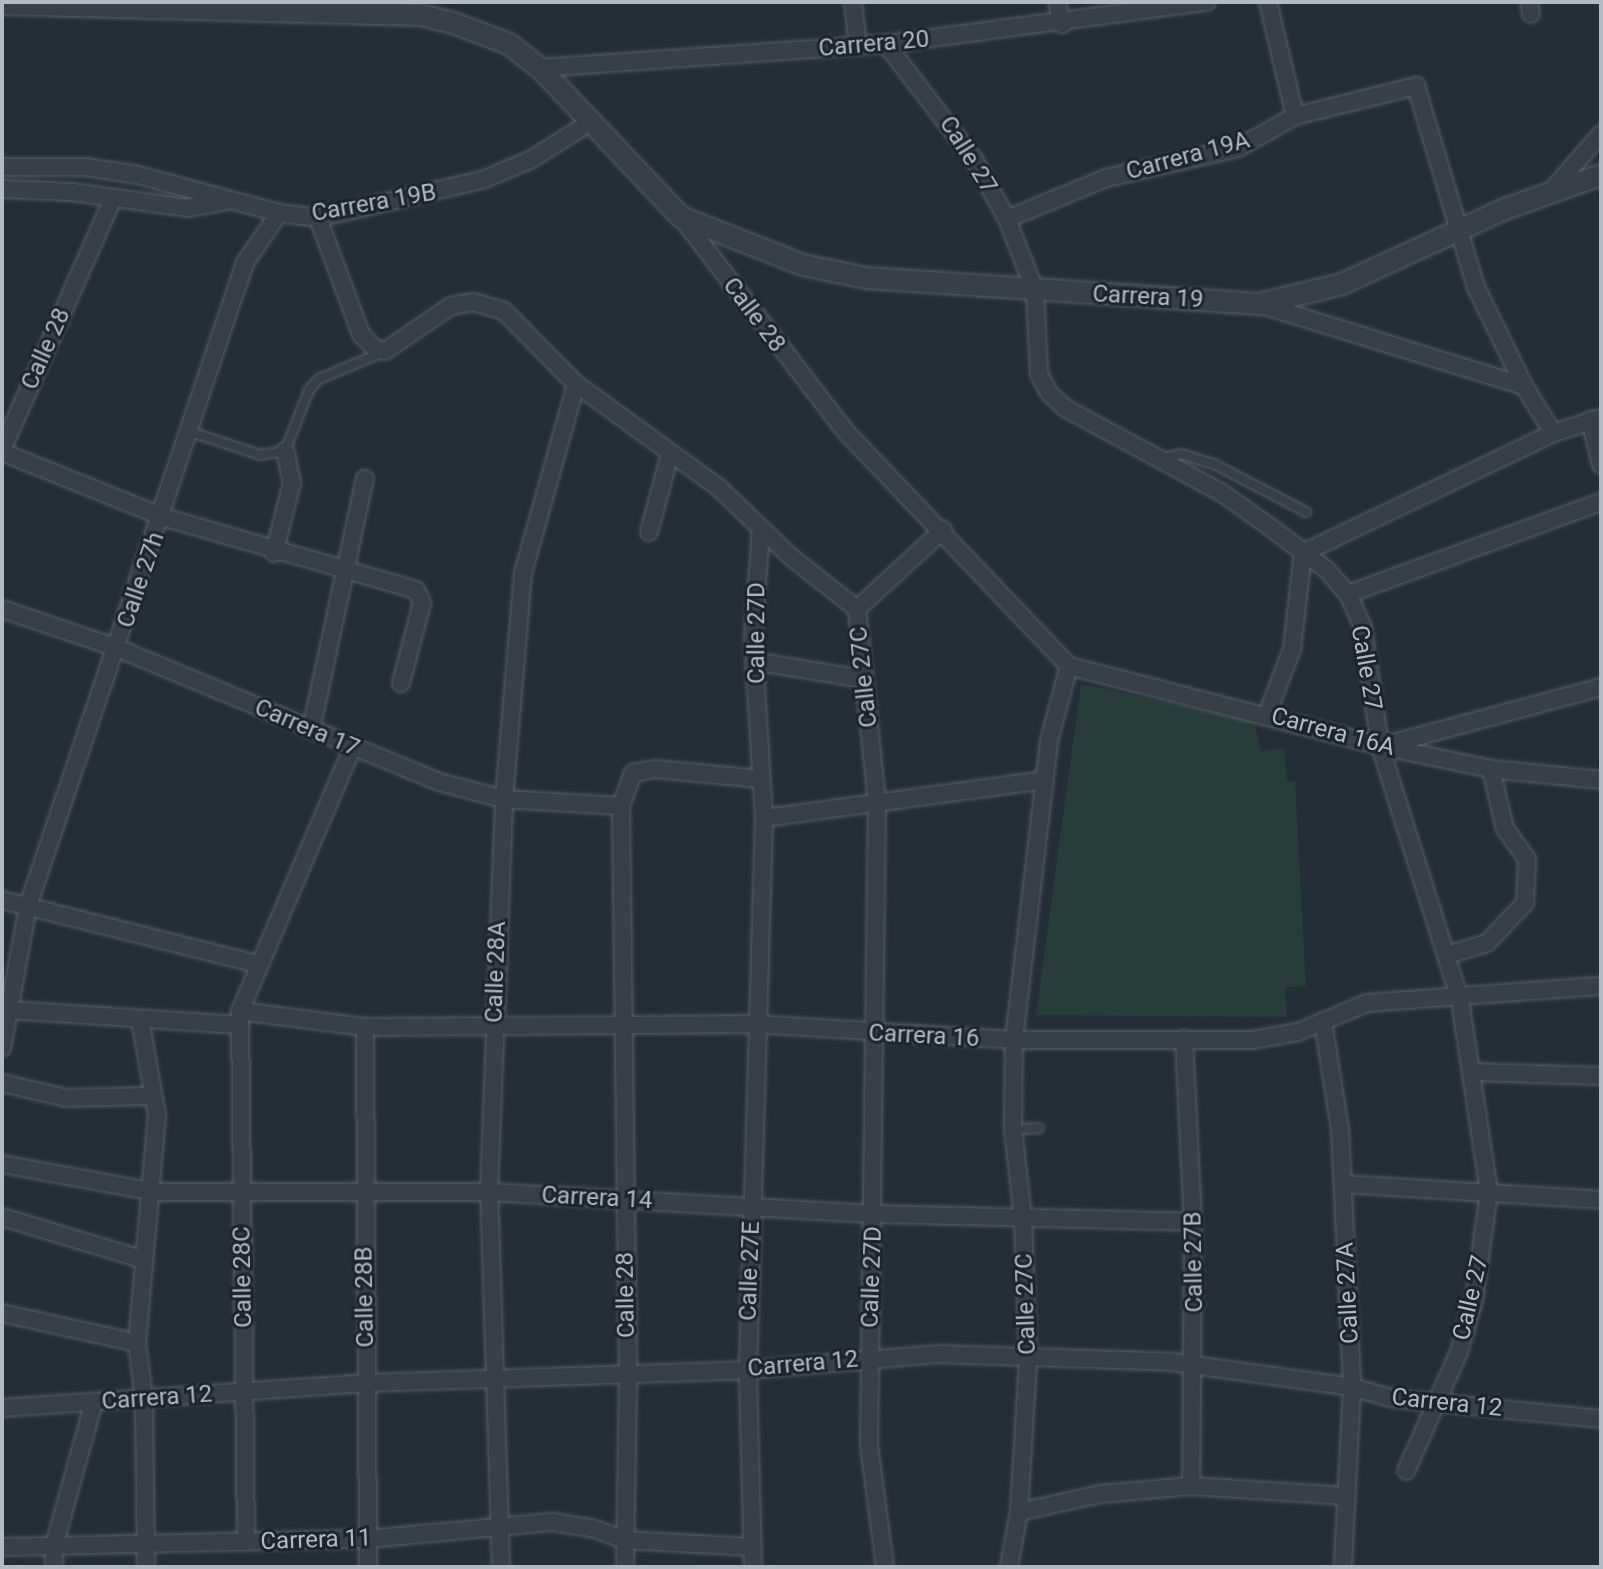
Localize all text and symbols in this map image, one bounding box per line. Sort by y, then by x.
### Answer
street label: Carrera 20 [817,25,931,63]
street label: Calle 27 [933,111,1003,199]
street label: Carrera 19A [1123,126,1253,186]
street label: Carrera 19B [309,178,439,228]
street label: Calle 28 [717,272,791,358]
street label: Carrera 19 [1092,280,1204,314]
street label: Calle 28 [15,304,77,394]
street label: Calle 27h [111,528,171,632]
street label: Calle 27D [743,582,771,684]
street label: Calle 27 [1344,623,1388,713]
street label: Calle 27C [844,625,884,729]
street label: Carrera 17 [250,693,364,763]
street label: Carrera 16A [1268,702,1398,762]
street label: Calle 28A [480,921,512,1023]
street label: Carrera 16 [868,1019,980,1053]
street label: Carrera 14 [541,1181,653,1215]
street label: Calle 27B [1179,1211,1209,1313]
street label: Calle 27E [734,1221,766,1321]
street label: Calle 28C [228,1226,258,1328]
street label: Calle 27D [856,1226,888,1328]
street label: Calle 27A [1331,1241,1365,1345]
street label: Calle 28B [350,1246,380,1348]
street label: Calle 28 [611,1252,641,1338]
street label: Calle 27C [1010,1253,1042,1355]
street label: Calle 27 [1447,1253,1495,1343]
street label: Carrera 12 [746,1345,860,1383]
street label: Carrera 12 [101,1380,213,1416]
street label: Carrera 12 [1390,1383,1504,1423]
street label: Carrera 11 [260,1524,372,1556]

